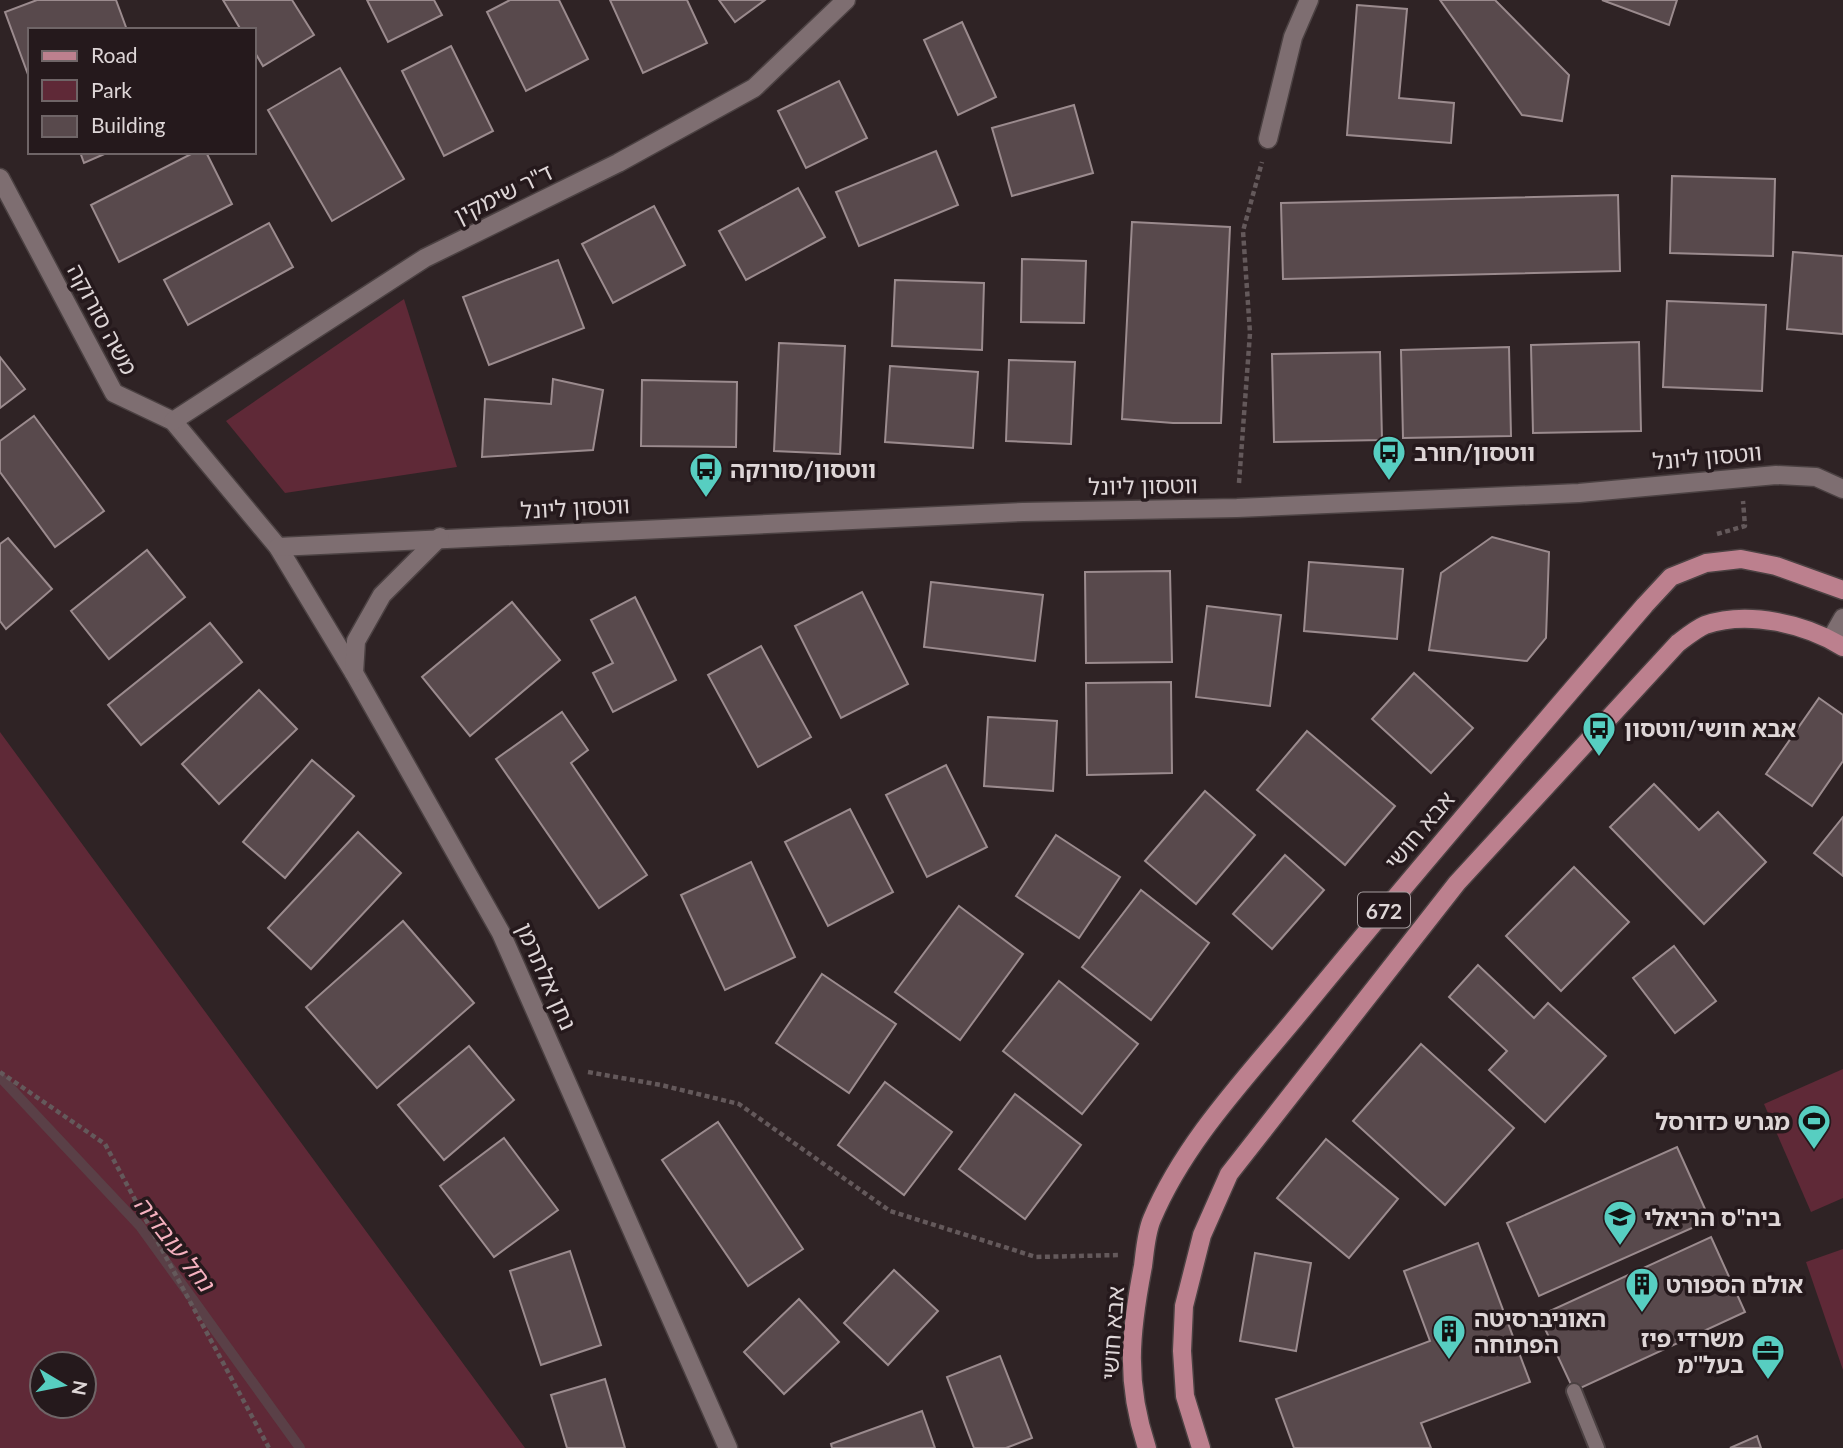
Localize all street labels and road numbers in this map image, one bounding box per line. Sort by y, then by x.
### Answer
street label: ד"ר שימקין [449,157,557,229]
street label: משה סורוקה [62,259,144,379]
street label: ווטסון ליונל [1651,437,1763,475]
street label: ווטסון ליונל [1088,470,1198,500]
street label: ווטסון ליונל [520,490,630,524]
street label: אבא חושי [1378,785,1460,875]
road number: 672 [1358,892,1410,928]
street label: נתן אלתרמן [511,918,583,1034]
street label: אבא חושי [1095,1285,1129,1381]

